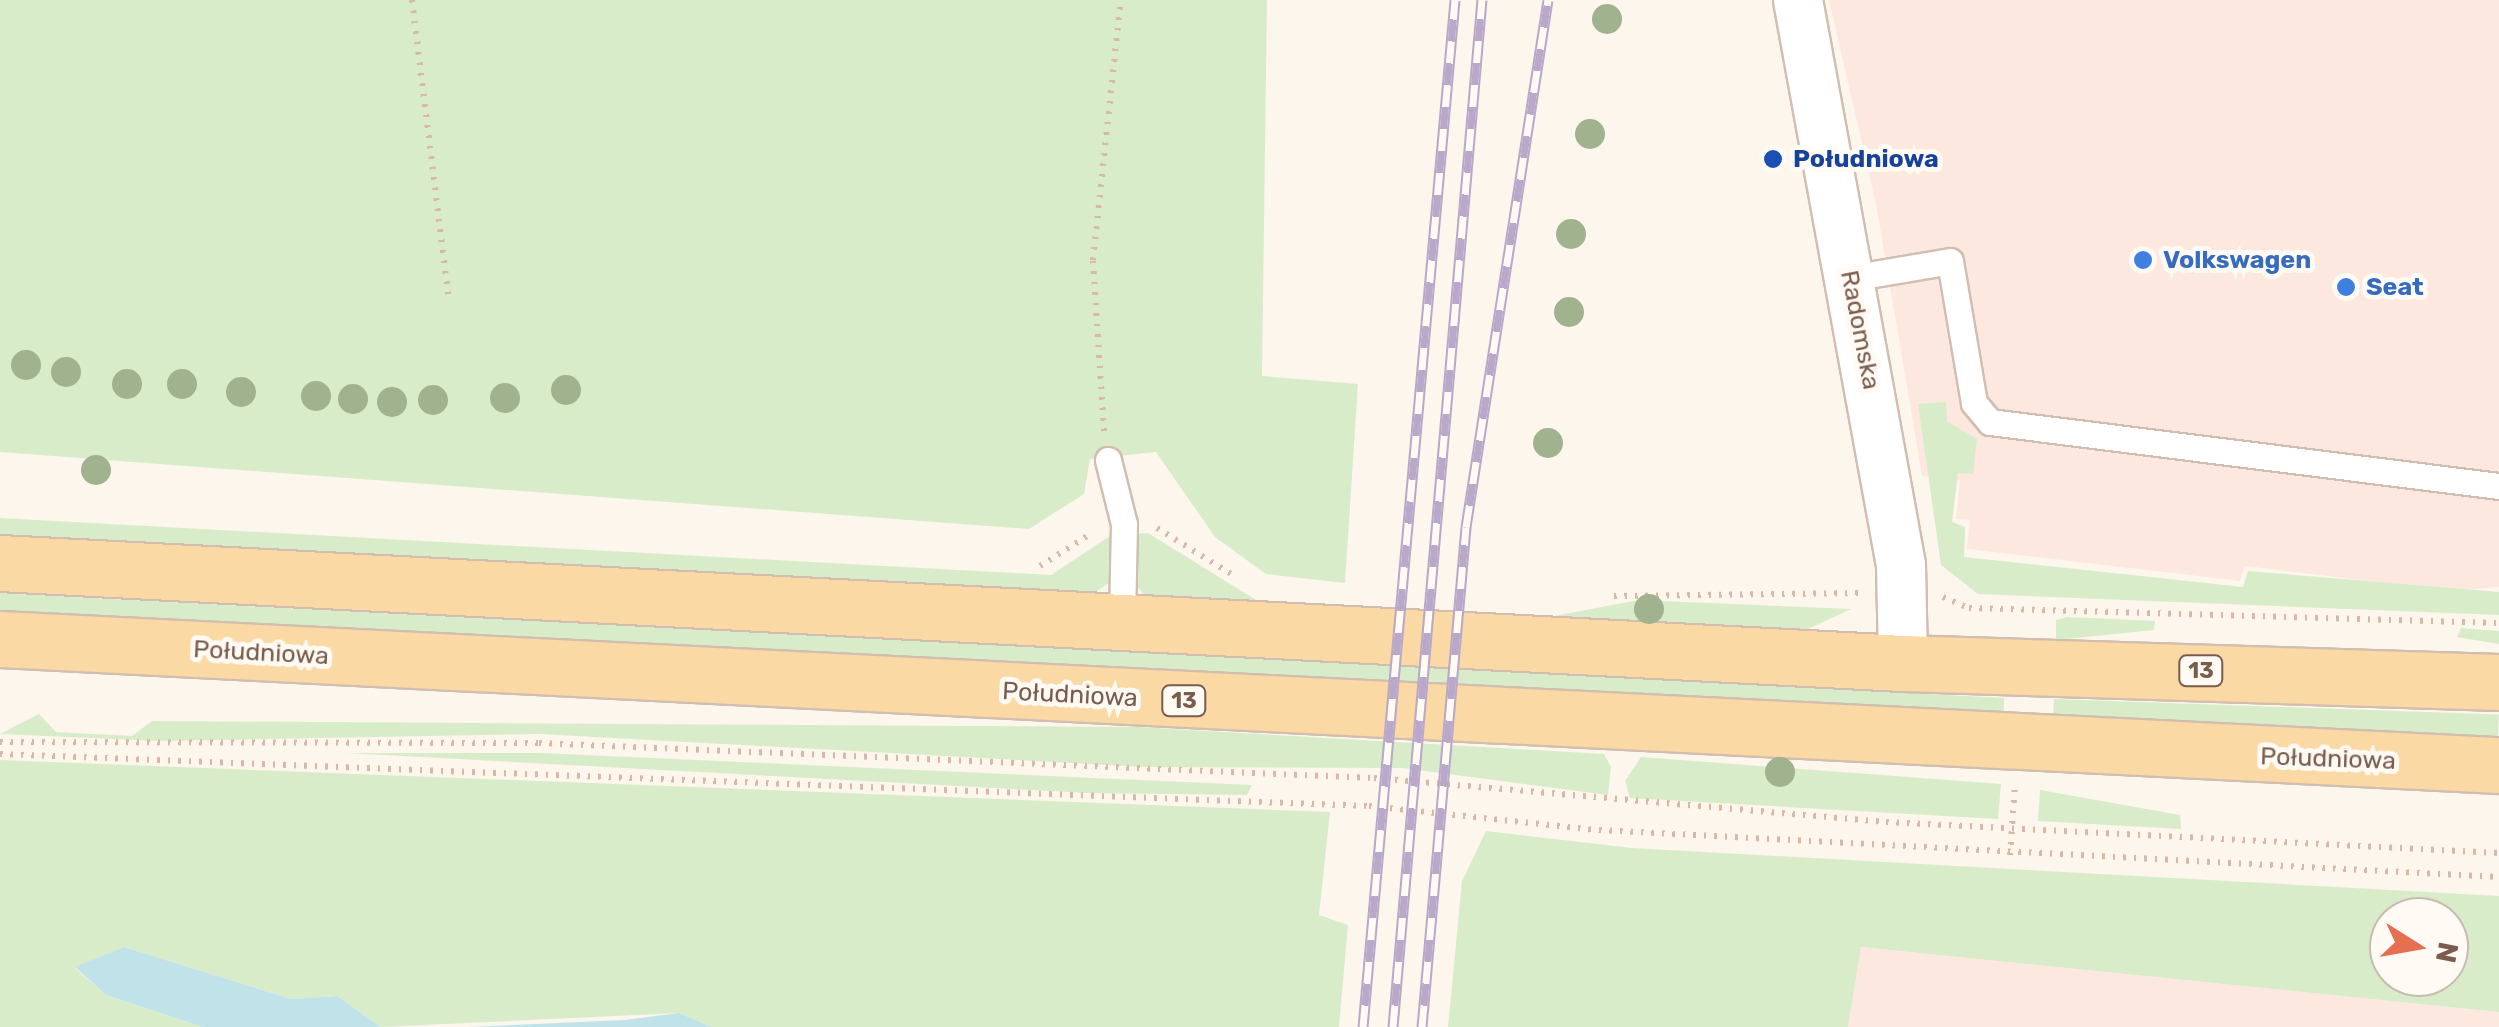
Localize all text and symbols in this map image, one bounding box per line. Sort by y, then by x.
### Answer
place label: Południowa [1793,144,1939,174]
marker: Południowa [1762,148,1784,170]
place label: Volkswagen [2163,245,2311,275]
marker: Volkswagen [2132,249,2154,271]
street label: Radomska [1834,268,1886,392]
place label: Seat [2366,272,2424,302]
marker: Seat [2335,276,2357,298]
street label: Południowa [192,634,330,672]
road number: 13 [2176,654,2226,688]
street label: Południowa [1001,676,1139,714]
road number: 13 [1159,684,1209,718]
street label: Południowa [2260,742,2396,776]
north arrow [2369,897,2469,997]
text: N [2429,939,2465,965]

